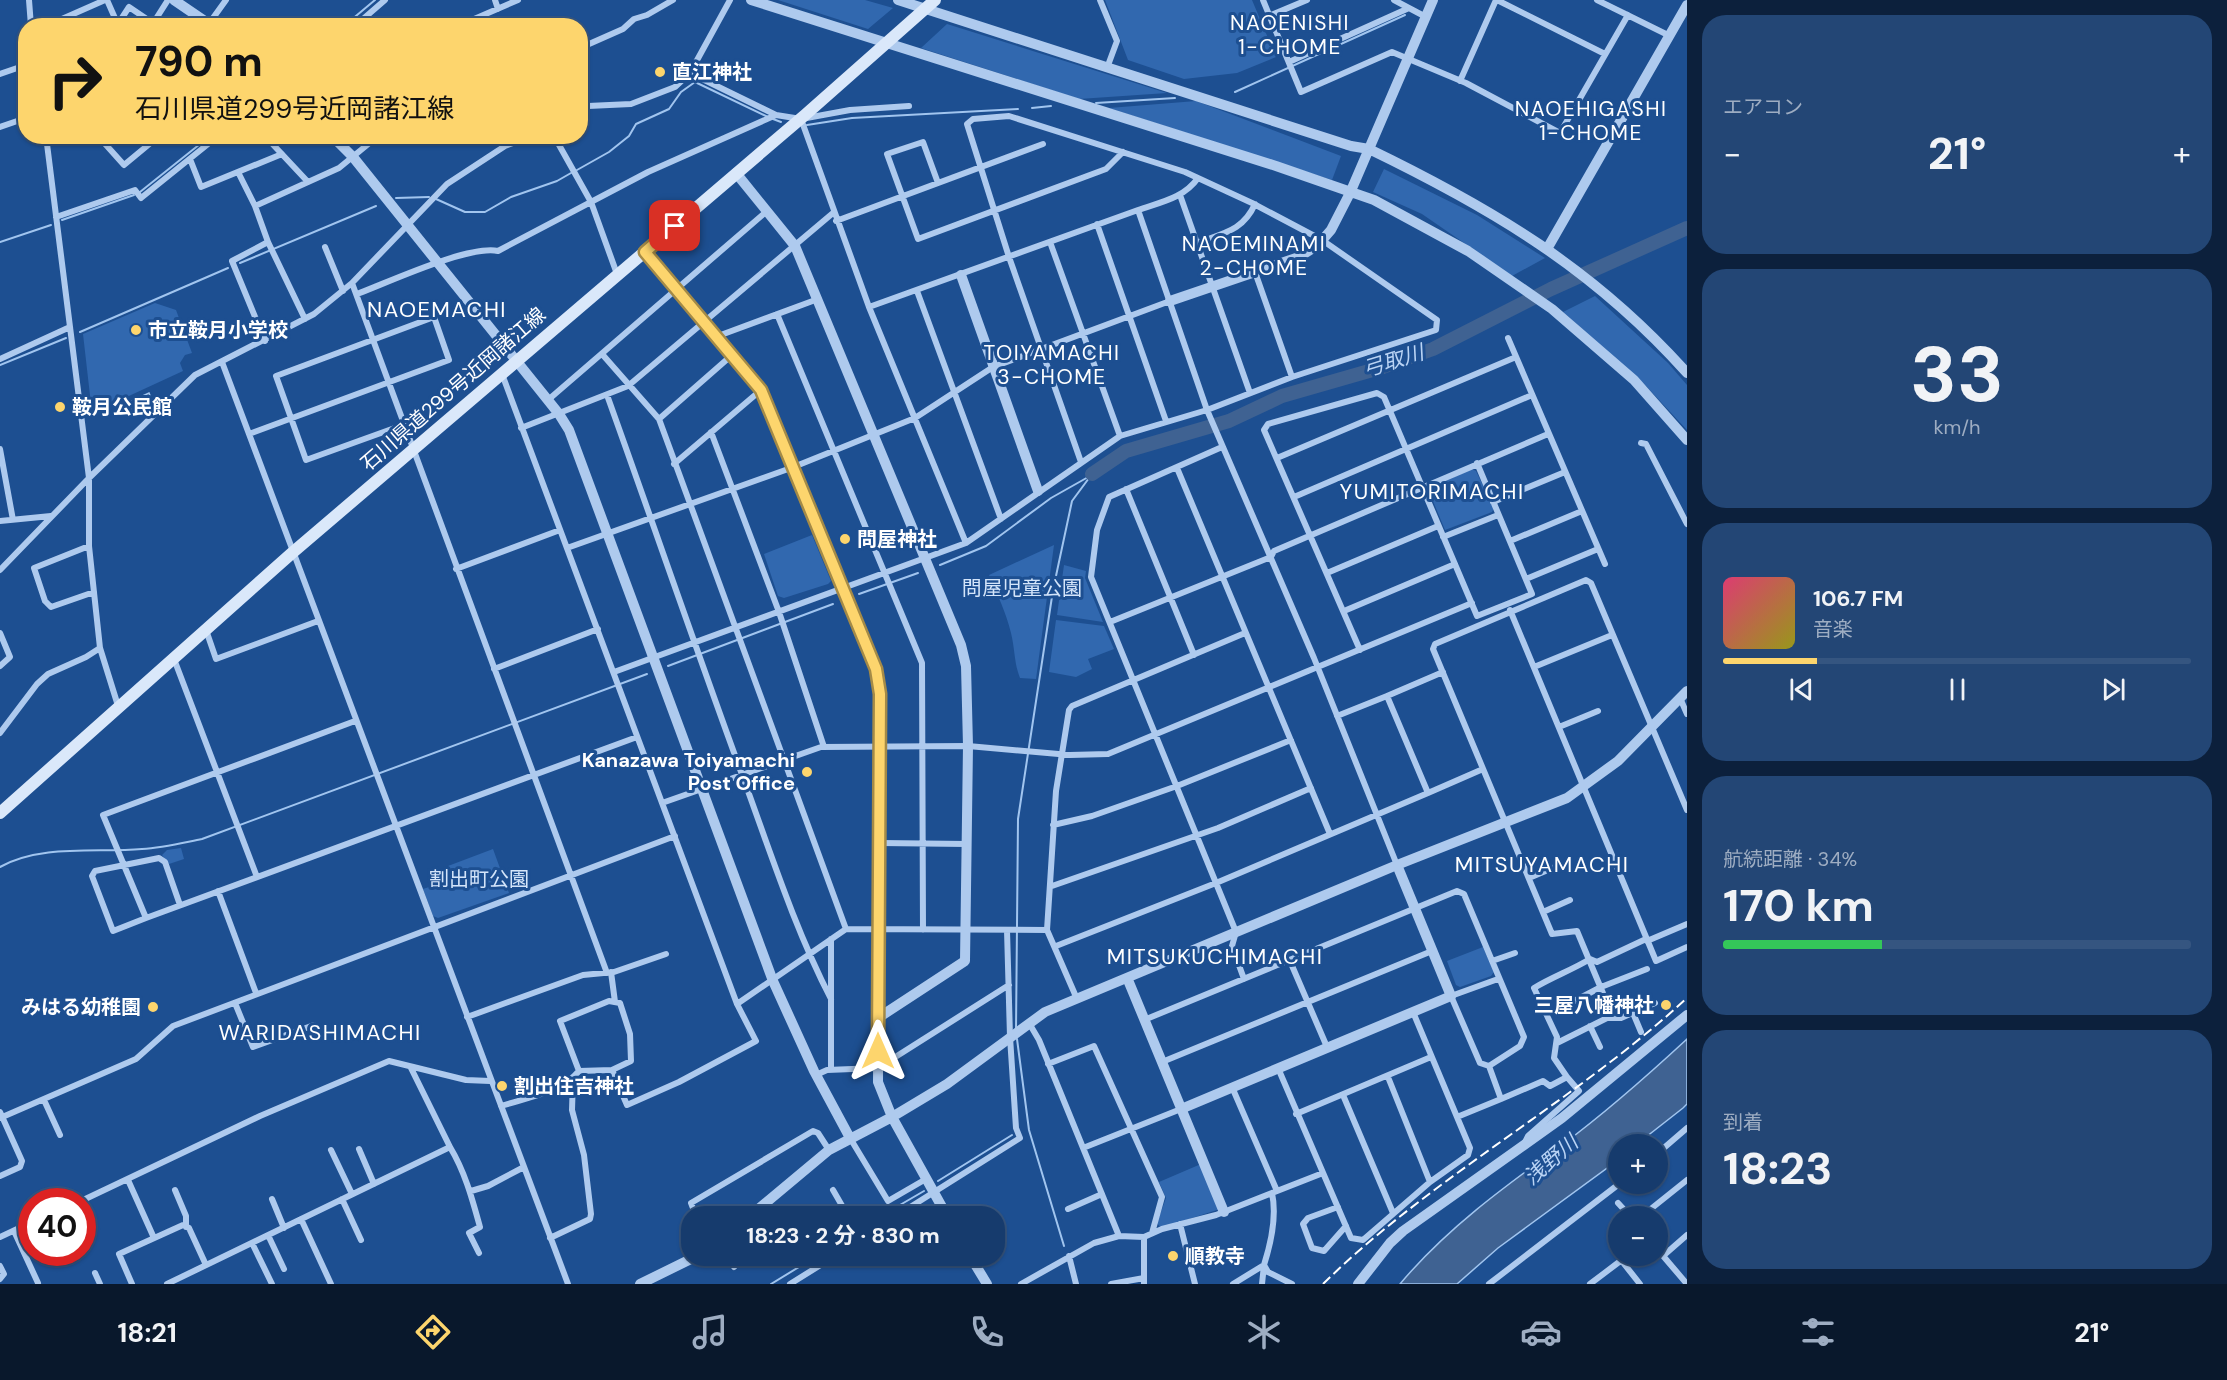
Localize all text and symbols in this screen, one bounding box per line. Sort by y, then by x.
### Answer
district label: NAOENISHI 1-CHOME [1230,9,1350,61]
text: 790 m [135,34,263,89]
icon: right [36,42,114,120]
place label: 直江神社 [672,59,752,85]
marker: 直江神社 [653,65,667,79]
text: 石川県道299号近岡諸江線 [135,91,454,126]
text: エアコン [1723,94,1803,120]
district label: NAOEHIGASHI 1-CHOME [1515,95,1667,147]
text: 21° [1928,124,1986,183]
text: − [1723,132,1741,175]
text: + [2173,132,2191,175]
pin [649,200,700,251]
icon: arrive [658,209,691,242]
district label: NAOEMINAMI 2-CHOME [1182,230,1326,282]
district label: NAOEMACHI [367,295,507,324]
street label: 石川県道299号近岡諸江線 [355,302,551,476]
place label: 市立鞍月小学校 [148,317,288,343]
marker: 市立鞍月小学校 [129,323,143,337]
text: 33 [1910,324,2004,425]
water label: 弓取川 [1359,338,1429,384]
district label: TOIYAMACHI 3-CHOME [984,339,1120,391]
place label: 鞍月公民館 [72,394,172,420]
marker: 鞍月公民館 [53,400,67,414]
text: km/h [1933,414,1981,440]
district label: YUMITORIMACHI [1339,477,1525,506]
place label: 問屋神社 [857,526,937,552]
marker: 問屋神社 [838,532,852,546]
park label: 問屋児童公園 [962,575,1082,601]
text: 106.7 FM [1813,584,1903,613]
text: 音楽 [1813,616,1853,642]
icon: previous [1785,673,1818,706]
icon: pause [1941,673,1974,706]
icon: next [2097,673,2130,706]
place label: Kanazawa Toiyamachi Post Office [582,747,795,796]
marker: Kanazawa Toiyamachi Post Office [800,765,814,779]
text: 航続距離 · 34% [1723,846,1857,872]
district label: MITSUYAMACHI [1455,850,1629,879]
park label: 割出町公園 [429,866,529,892]
text: 170 km [1723,876,1874,935]
district label: MITSUKUCHIMACHI [1107,942,1323,971]
place label: 三屋八幡神社 [1534,992,1654,1018]
place label: みはる幼稚園 [21,994,141,1020]
marker: 三屋八幡神社 [1659,998,1673,1012]
marker: みはる幼稚園 [146,1000,160,1014]
district label: WARIDASHIMACHI [218,1018,422,1047]
position arrow [846,1019,910,1083]
place label: 割出住吉神社 [514,1073,634,1099]
marker: 割出住吉神社 [495,1079,509,1093]
text: 到着 [1723,1109,1763,1135]
water label: 浅野川 [1518,1127,1585,1191]
map controls [1608,1134,1668,1266]
button: + [1608,1134,1668,1194]
text: 18:23 [1723,1139,1832,1198]
speed limit sign: 40 [18,1188,96,1266]
button: − [1608,1206,1668,1266]
text: 18:23 · 2 分 · 830 m [746,1221,940,1250]
place label: 順教寺 [1185,1243,1245,1269]
marker: 順教寺 [1166,1249,1180,1263]
icon: directions [412,1311,454,1353]
icon: music [689,1311,731,1353]
icon: phone [966,1311,1008,1353]
icon: climate [1243,1311,1285,1353]
icon: car [1520,1311,1562,1353]
icon: filters [1797,1311,1839,1353]
text: 18:21 [118,1315,177,1350]
text: 21° [2074,1315,2109,1350]

